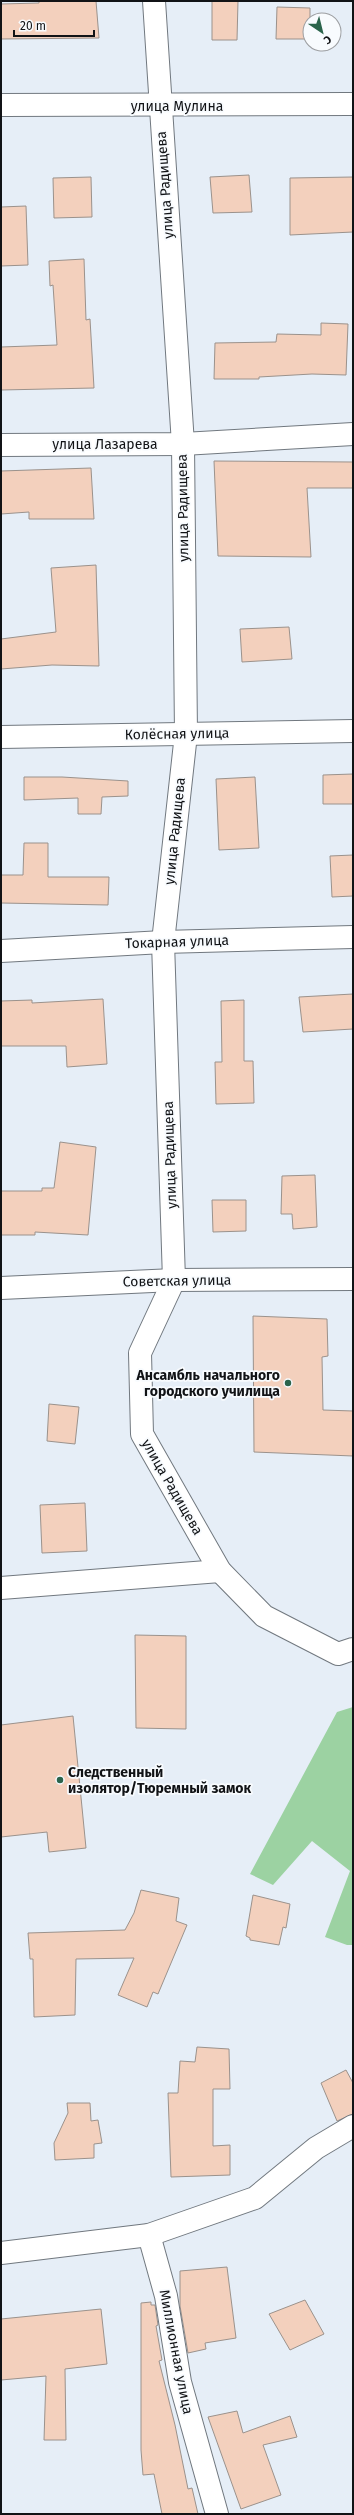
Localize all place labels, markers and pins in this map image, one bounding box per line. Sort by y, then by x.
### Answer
place label: Ансамбль начального городского училища [136,1367,280,1400]
marker: Ансамбль начального городского училища [283,1378,293,1388]
place label: Следственный изолятор/Тюремный замок [68,1764,251,1797]
marker: Следственный изолятор/Тюремный замок [55,1775,65,1785]

